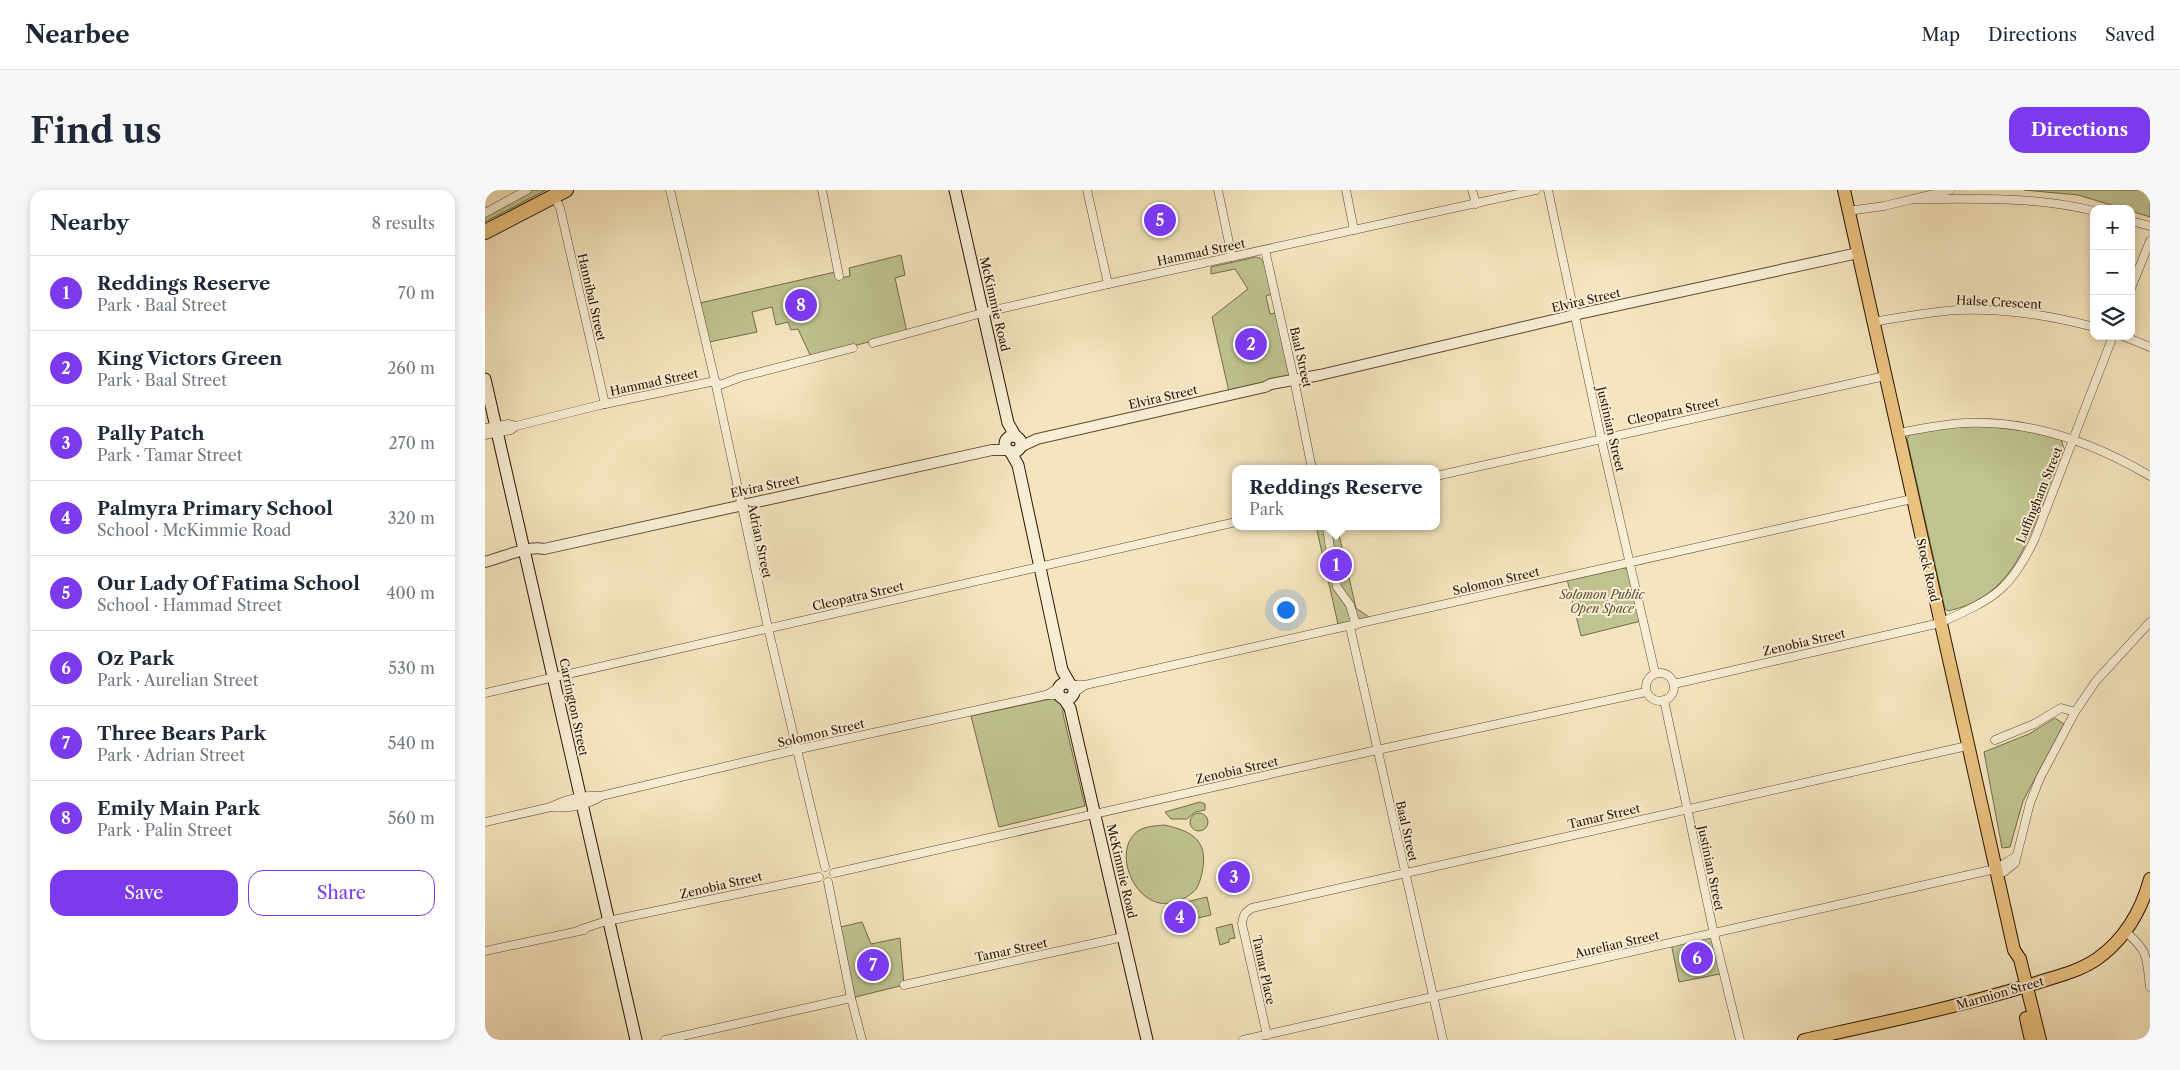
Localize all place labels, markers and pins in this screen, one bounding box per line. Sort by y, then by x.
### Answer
pin: 5 [1144,201,1176,239]
pin: 8 [785,286,817,324]
pin: 2 [1235,325,1267,363]
pin: 1 [1320,546,1352,584]
pin: 3 [1218,858,1250,896]
pin: 4 [1164,898,1196,936]
pin: 6 [1681,939,1713,977]
pin: 7 [857,946,889,984]

